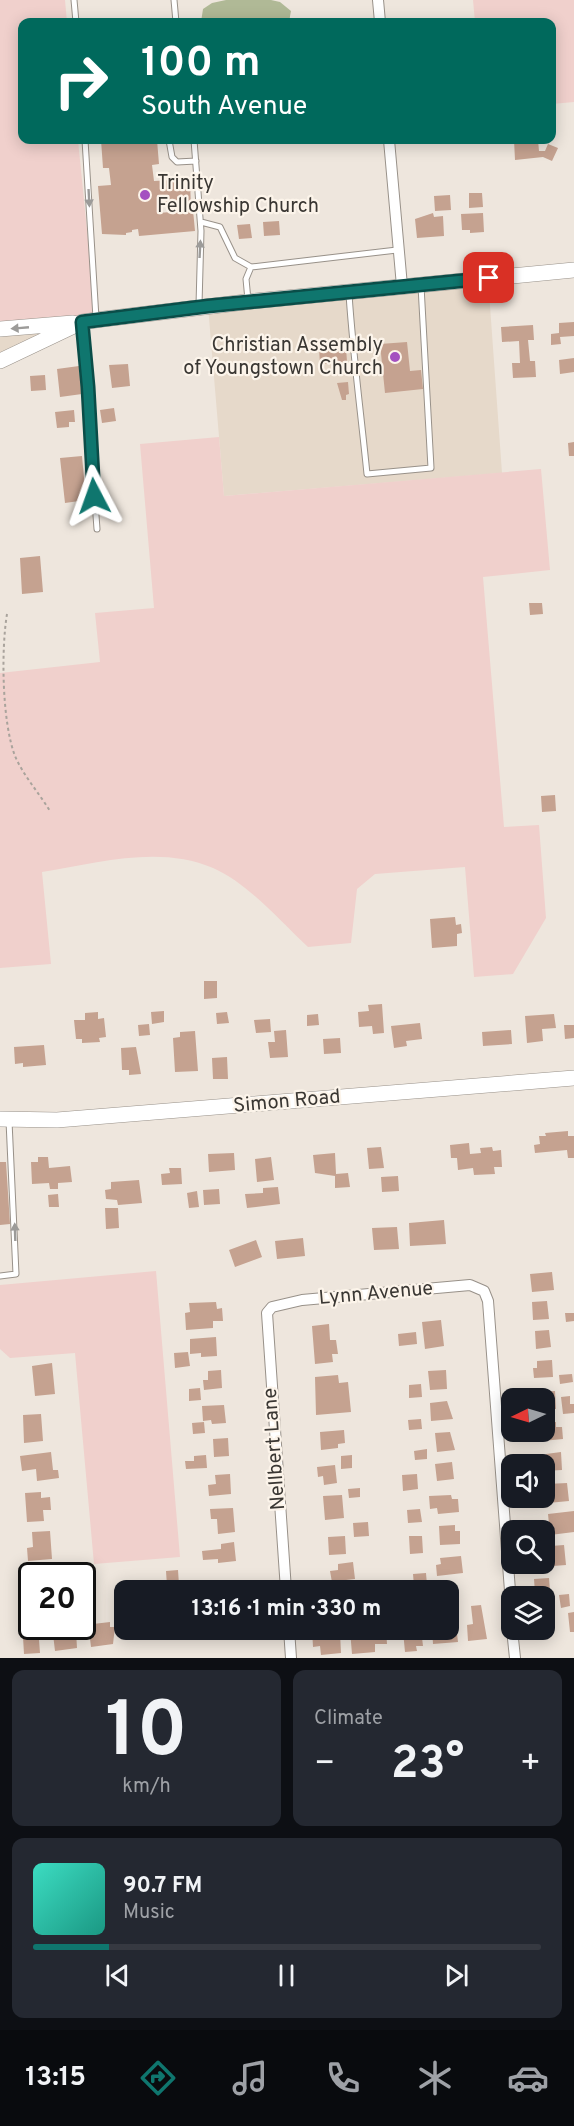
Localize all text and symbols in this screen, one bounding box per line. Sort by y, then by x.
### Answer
text: 100 m [141,38,260,91]
icon: right [42,42,120,120]
text: South Avenue [141,90,307,124]
place label: Trinity Fellowship Church [157,171,319,220]
one-way arrow [85,188,94,207]
marker: Trinity Fellowship Church [138,188,152,202]
one-way arrow [196,239,205,258]
pin [463,252,514,303]
icon: arrive [472,261,505,294]
one-way arrow [10,323,29,332]
place label: Christian Assembly of Youngstown Church [183,333,383,382]
marker: Christian Assembly of Youngstown Church [388,350,402,364]
position arrow [62,464,126,528]
street label: Simon Road [232,1084,342,1120]
one-way arrow [10,1222,19,1241]
street label: Lynn Avenue [318,1276,434,1312]
street label: Nellbert Lane [258,1387,292,1511]
north arrow [501,1388,555,1442]
map controls [501,1388,555,1640]
button: sound [501,1454,555,1508]
button: search [501,1520,555,1574]
speed limit sign: 20 [18,1562,96,1640]
button: layers [501,1586,555,1640]
text: 13:16 · 1 min · 330 m [192,1596,381,1623]
text: 10 [105,1685,188,1784]
text: Climate [314,1706,383,1732]
text: 23° [391,1737,464,1794]
text: − [314,1744,335,1786]
text: + [520,1744,541,1786]
text: km/h [122,1774,171,1800]
text: 90.7 FM [123,1873,202,1900]
text: Music [123,1900,175,1926]
icon: previous [101,1959,134,1992]
icon: pause [270,1959,303,1992]
icon: next [440,1959,473,1992]
icon: directions [137,2057,179,2099]
icon: music [229,2057,271,2099]
icon: phone [322,2057,364,2099]
icon: climate [414,2057,456,2099]
icon: car [507,2057,549,2099]
text: 13:15 [25,2061,86,2095]

